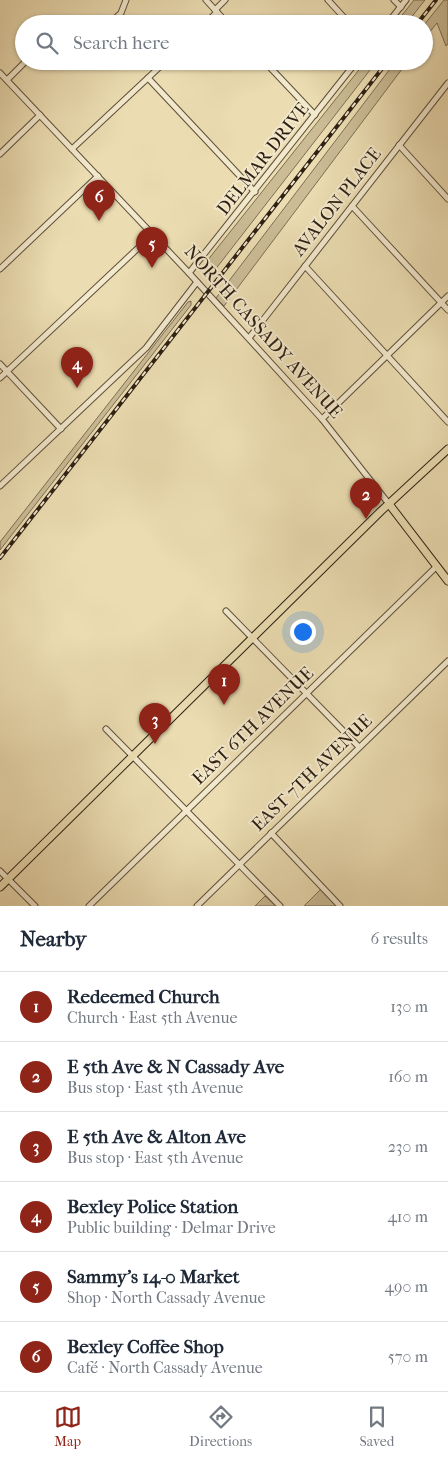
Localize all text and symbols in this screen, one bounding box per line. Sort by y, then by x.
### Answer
search box [15,15,433,70]
icon: search [33,29,61,57]
text: Search here [73,32,169,54]
street label: DELMAR DRIVE [213,99,313,219]
street label: AVALON PLACE [288,144,386,261]
pin: 6 [83,180,115,221]
pin: 5 [136,227,168,268]
street label: NORTH CASSADY AVENUE [180,241,346,423]
pin: 4 [61,347,93,388]
pin: 2 [350,478,382,519]
your location [290,619,316,645]
street label: EAST 6TH AVENUE [188,663,318,789]
pin: 1 [208,664,240,705]
pin: 3 [139,703,171,744]
street label: EAST 7TH AVENUE [248,710,376,836]
text: Nearby [20,927,86,951]
text: 6 results [370,929,428,948]
text: Redeemed Church [67,986,220,1008]
text: 1 [33,997,39,1016]
text: 130 m [390,997,428,1016]
text: Church · East 5th Avenue [67,1008,237,1027]
text: E 5th Ave & N Cassady Ave [67,1056,284,1078]
text: 2 [32,1067,40,1086]
text: 160 m [388,1067,428,1086]
text: Bus stop · East 5th Avenue [67,1078,243,1097]
text: E 5th Ave & Alton Ave [67,1126,246,1148]
text: 3 [33,1137,39,1156]
text: 230 m [388,1137,428,1156]
text: Bus stop · East 5th Avenue [67,1148,243,1167]
text: Bexley Police Station [67,1196,238,1218]
text: 4 [31,1207,41,1226]
text: 410 m [387,1207,428,1226]
text: Public building · Delmar Drive [67,1218,276,1237]
text: Sammy's 14-0 Market [67,1266,239,1288]
text: 5 [33,1277,39,1296]
text: 490 m [385,1277,428,1296]
text: Shop · North Cassady Avenue [67,1288,265,1307]
text: Bexley Coffee Shop [67,1336,224,1358]
text: 6 [32,1347,40,1366]
text: 570 m [388,1347,428,1366]
text: Café · North Cassady Avenue [67,1358,263,1377]
tab: Map [54,1403,82,1450]
tab: Directions [189,1403,252,1450]
tab: Saved [360,1403,394,1450]

